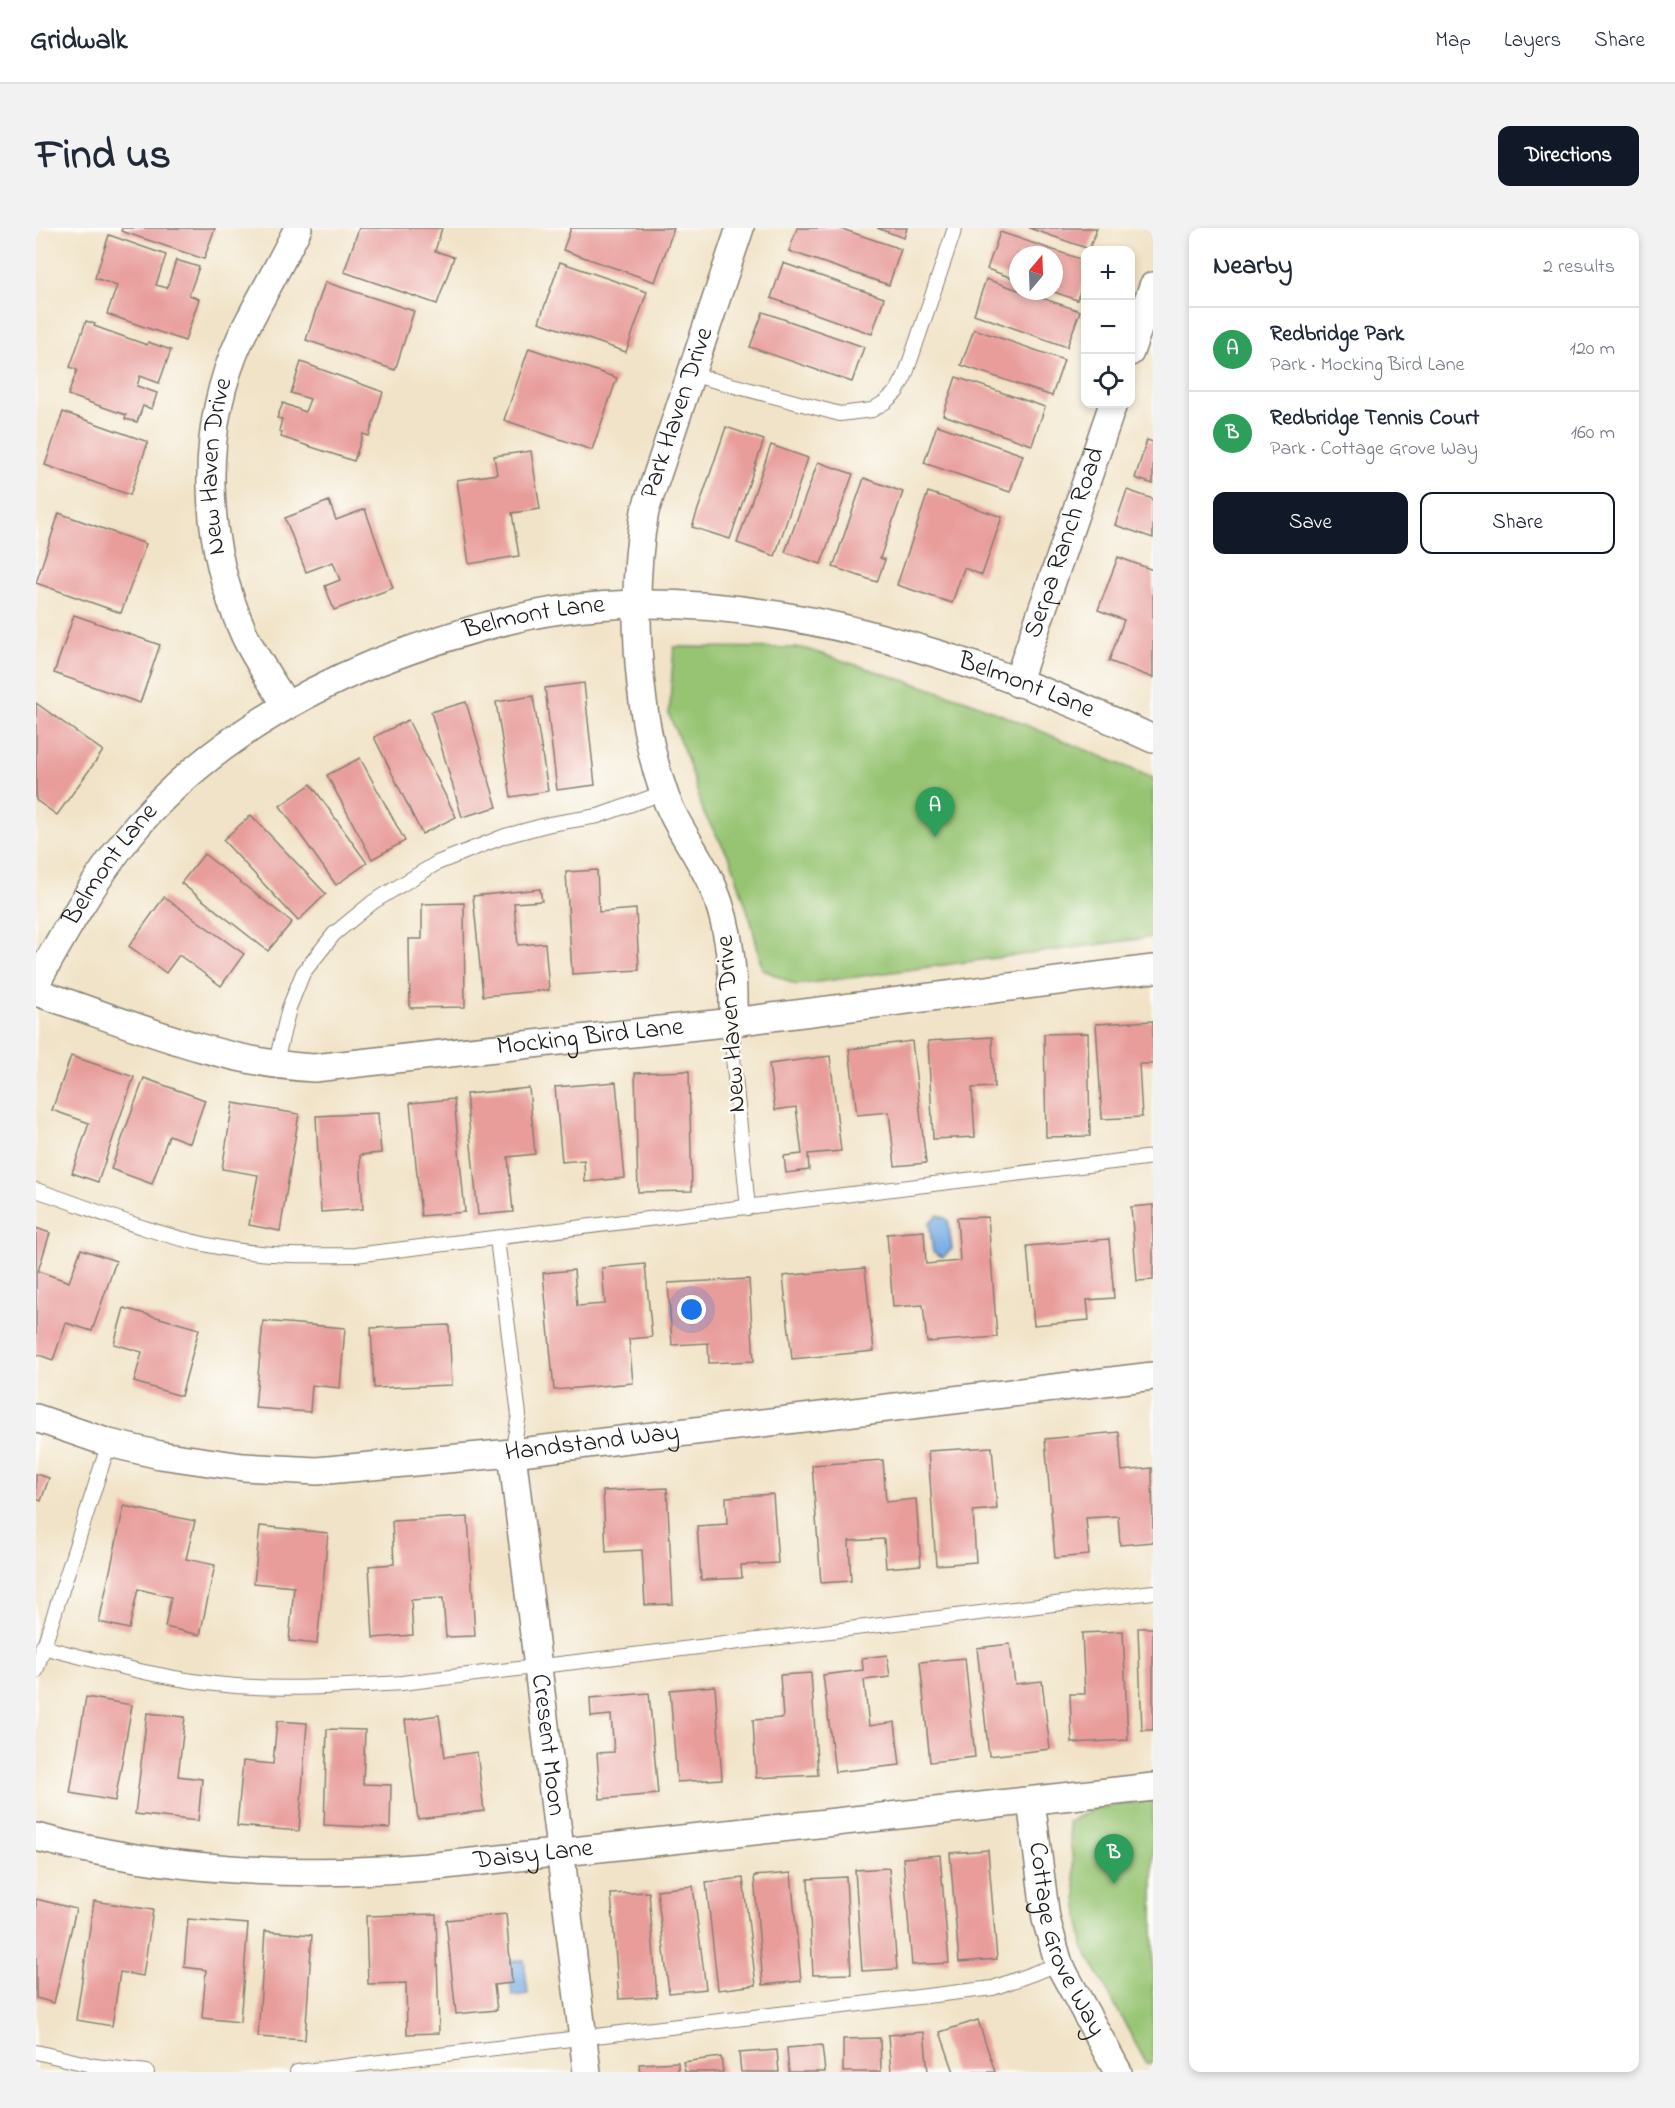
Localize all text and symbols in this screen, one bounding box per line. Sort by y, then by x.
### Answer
text: Gridwalk [30,21,127,62]
text: Map [1435,26,1471,56]
text: Layers [1504,26,1561,56]
text: Share [1594,26,1645,56]
text: Find us [36,126,171,187]
button: Directions [1498,126,1639,186]
north arrow [1009,246,1063,300]
map controls [1081,246,1135,408]
button: + [1081,246,1135,300]
text: Nearby [1213,248,1292,286]
text: 2 results [1543,253,1615,282]
button: − [1081,300,1135,354]
text: Redbridge Park [1270,319,1404,351]
street label: Park Haven Drive [631,322,724,504]
text: A [1226,335,1239,364]
text: 120 m [1570,335,1615,364]
text: Park · Mocking Bird Lane [1270,351,1465,380]
button: locate [1081,354,1135,408]
street label: New Haven Drive [192,373,244,558]
text: Redbridge Tennis Court [1270,403,1479,435]
text: B [1226,419,1239,448]
text: 160 m [1571,419,1615,448]
text: Park · Cottage Grove Way [1270,435,1478,464]
street label: Serpa Ranch Road [1015,442,1116,644]
button: Save [1213,492,1408,554]
button: Share [1420,492,1615,554]
street label: Belmont Lane [458,586,606,651]
street label: Belmont Lane [952,642,1101,729]
pin: A [916,788,954,837]
street label: Belmont Lane [53,794,168,934]
street label: New Haven Drive [707,934,757,1114]
street label: Mocking Bird Lane [495,1009,686,1067]
your location [677,1295,706,1324]
street label: Handstand Way [503,1414,681,1473]
street label: Cresent Moon [520,1672,575,1818]
street label: Daisy Lane [470,1830,595,1881]
pin: B [1094,1834,1134,1884]
street label: Cottage Grove Way [1017,1840,1114,2044]

